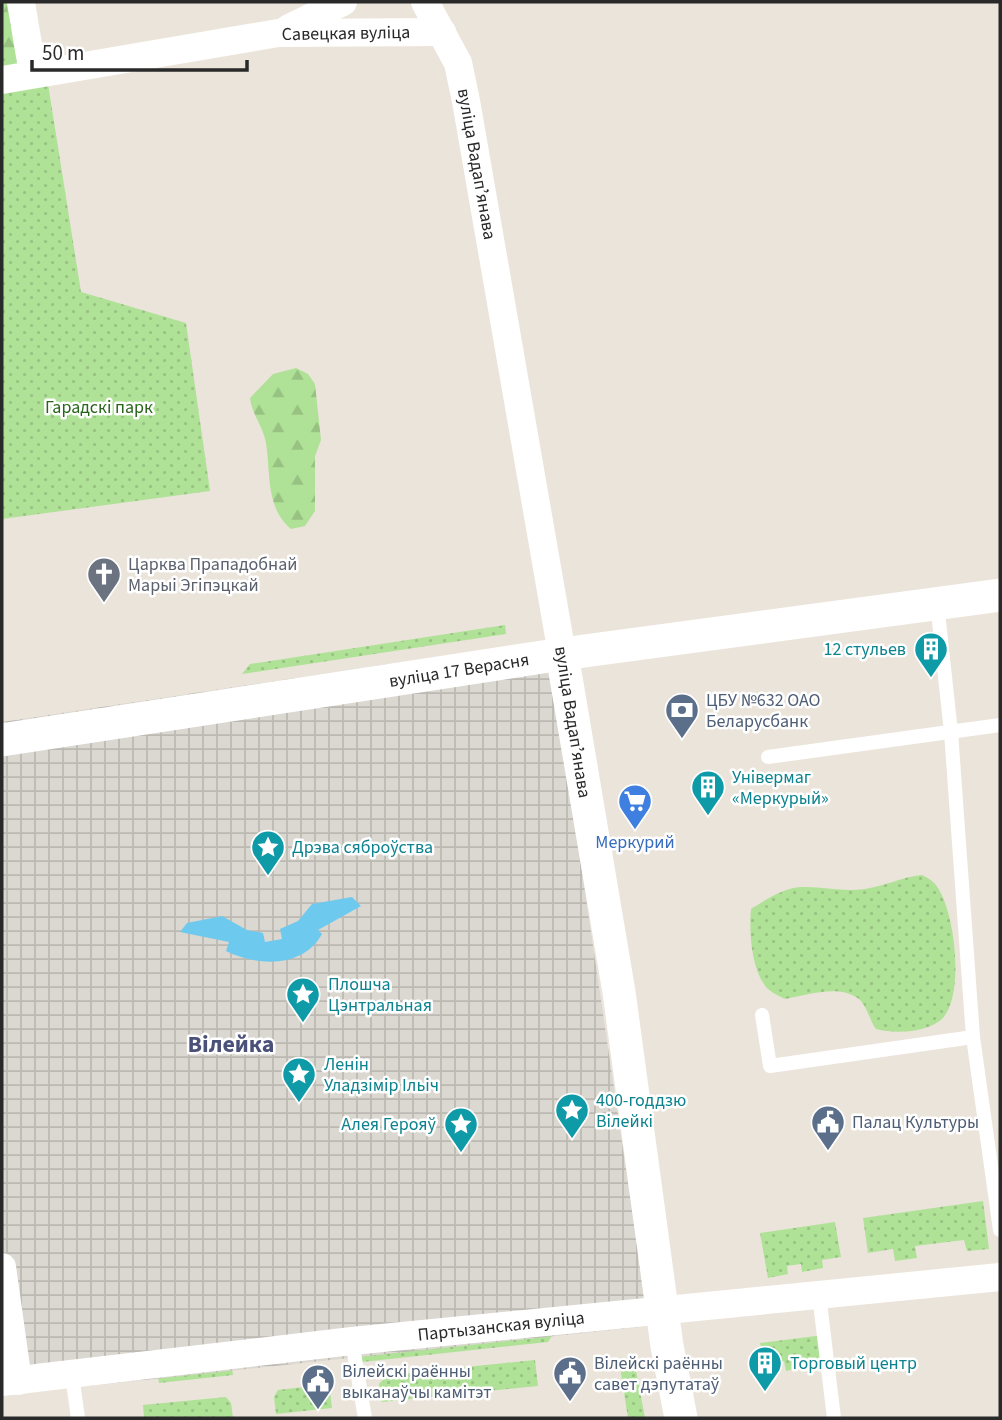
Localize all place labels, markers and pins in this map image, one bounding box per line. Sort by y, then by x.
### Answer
place label: Царква Прападобнай Марыі Эгіпэцкай [128,552,297,598]
church icon: Царква Прападобнай Марыі Эгіпэцкай [85,555,123,604]
building icon: 12 стульев [912,630,950,679]
place label: 12 стульев [823,637,906,662]
place label: ЦБУ №632 ОАО Беларусбанк [706,688,821,734]
bank icon: ЦБУ №632 ОАО Беларусбанк [663,691,701,740]
place label: Універмаг «Меркурый» [732,765,829,811]
building icon: Універмаг «Меркурый» [689,768,727,817]
supermarket icon: Меркурий [616,782,654,831]
place icon: Дрэва сяброўства [249,828,287,877]
place label: Меркурий [595,830,675,855]
place label: Дрэва сяброўства [292,835,433,860]
place label: Плошча Цэнтральная [328,972,432,1018]
place icon: Плошча Цэнтральная [284,975,322,1024]
place label: Ленін Уладзімір Ільіч [324,1052,439,1098]
place icon: Ленін Уладзімір Ільіч [280,1055,318,1104]
place label: 400-годдзю Вілейкі [596,1088,686,1134]
place icon: 400-годдзю Вілейкі [553,1091,591,1140]
public building icon: Палац Культуры [809,1103,847,1152]
place icon: Алея Герояў [442,1105,480,1154]
place label: Палац Культуры [852,1110,979,1135]
place label: Алея Герояў [341,1112,437,1137]
building icon: Торговый центр [746,1344,784,1393]
place label: Вілейскі раённы савет дэпутатаў [594,1351,723,1397]
place label: Торговый центр [790,1351,917,1376]
public building icon: Вілейскі раённы савет дэпутатаў [551,1354,589,1403]
place label: Вілейскі раённы выканаўчы камітэт [342,1359,492,1405]
public building icon: Вілейскі раённы выканаўчы камітэт [299,1362,337,1411]

